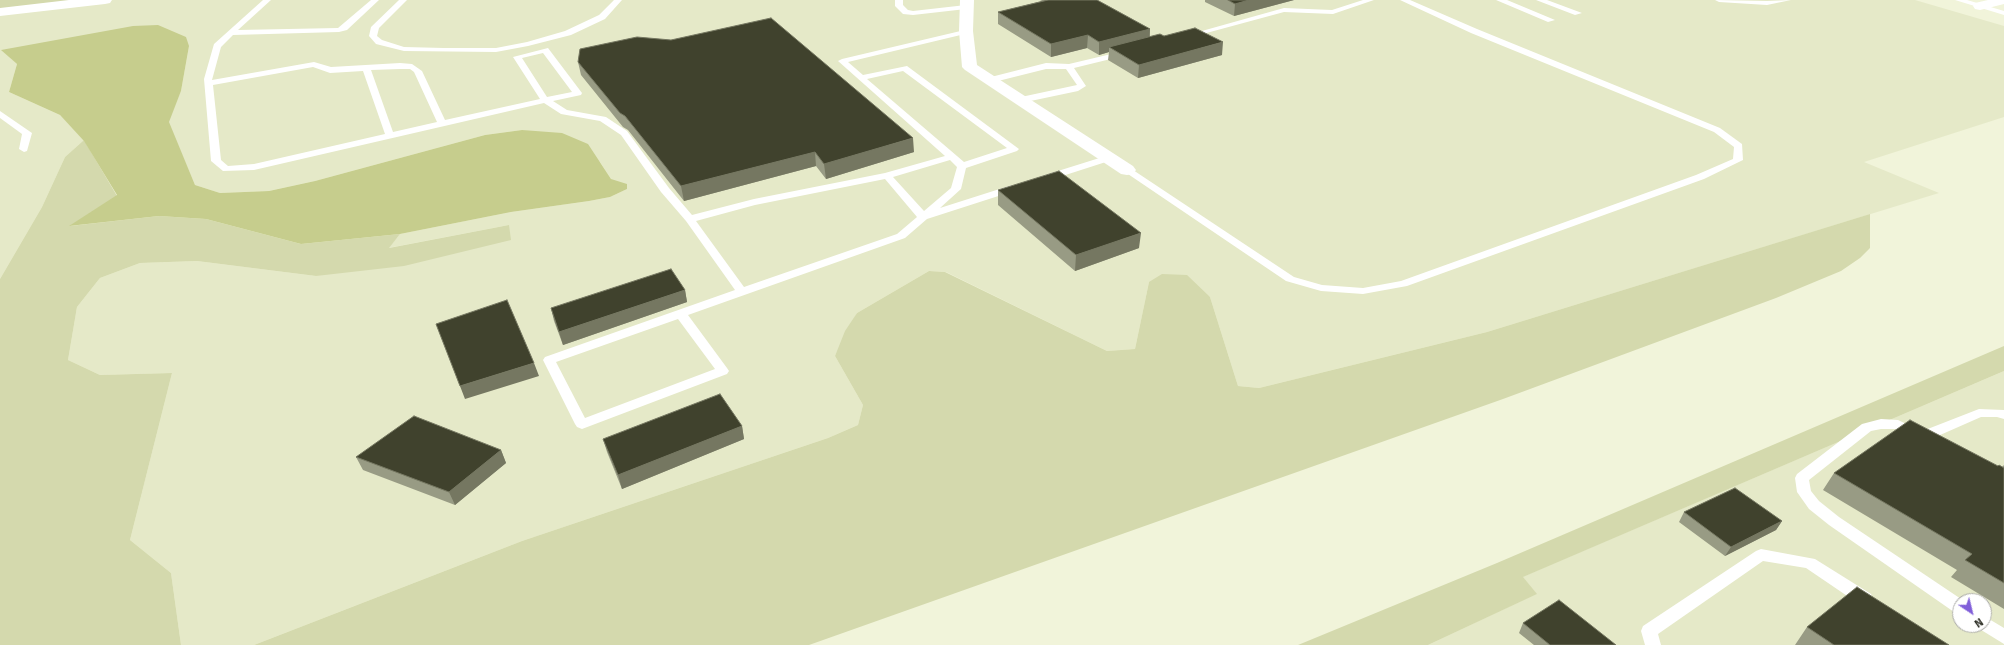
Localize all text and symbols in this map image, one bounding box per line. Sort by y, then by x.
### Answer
north arrow [1952,593,1992,633]
text: N [1972,615,1985,630]

